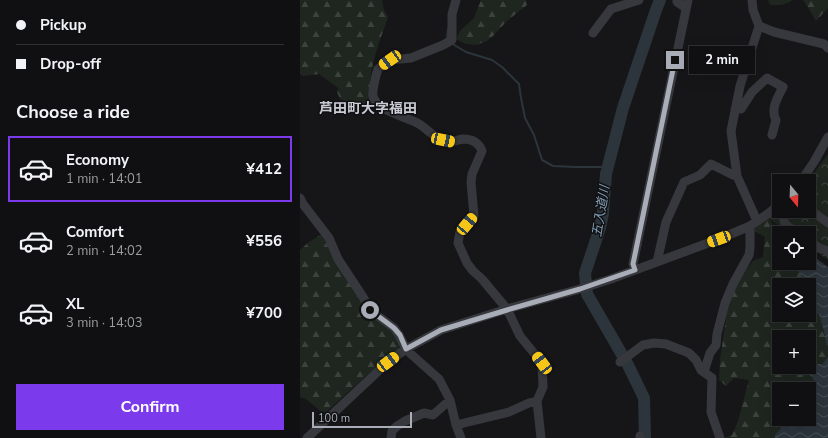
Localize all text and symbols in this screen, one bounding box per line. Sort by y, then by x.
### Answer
text: Pickup [40,15,86,35]
callout: 2 min [689,46,755,74]
car [377,48,403,72]
route end [666,51,684,69]
text: 2 min [705,51,739,69]
text: Drop-off [40,54,101,74]
district label: 芦田町大字福田 [319,99,417,118]
text: Choose a ride [16,100,130,124]
car [430,132,456,148]
text: Economy [66,150,129,170]
icon: car [18,151,54,187]
text: ¥412 [246,159,282,179]
text: 1 min · 14:01 [66,170,142,188]
north arrow [772,174,816,218]
map controls [772,174,816,426]
water label: 五入道川 [588,182,614,238]
car [455,211,479,237]
text: Comfort [66,222,123,242]
icon: car [18,223,54,259]
button: locate [772,226,816,270]
car [706,229,732,249]
text: ¥556 [246,231,282,251]
text: 2 min · 14:02 [66,242,142,260]
button: layers [772,278,816,322]
text: XL [66,294,85,314]
icon: car [18,295,54,331]
route start [361,301,379,319]
text: ¥700 [246,303,282,323]
text: 3 min · 14:03 [66,314,142,332]
button: + [772,330,816,374]
car [375,350,401,374]
car [530,350,554,376]
button: − [772,382,816,426]
button: Confirm [16,384,284,430]
scale bar [312,410,412,429]
text: 100 m [318,411,350,426]

